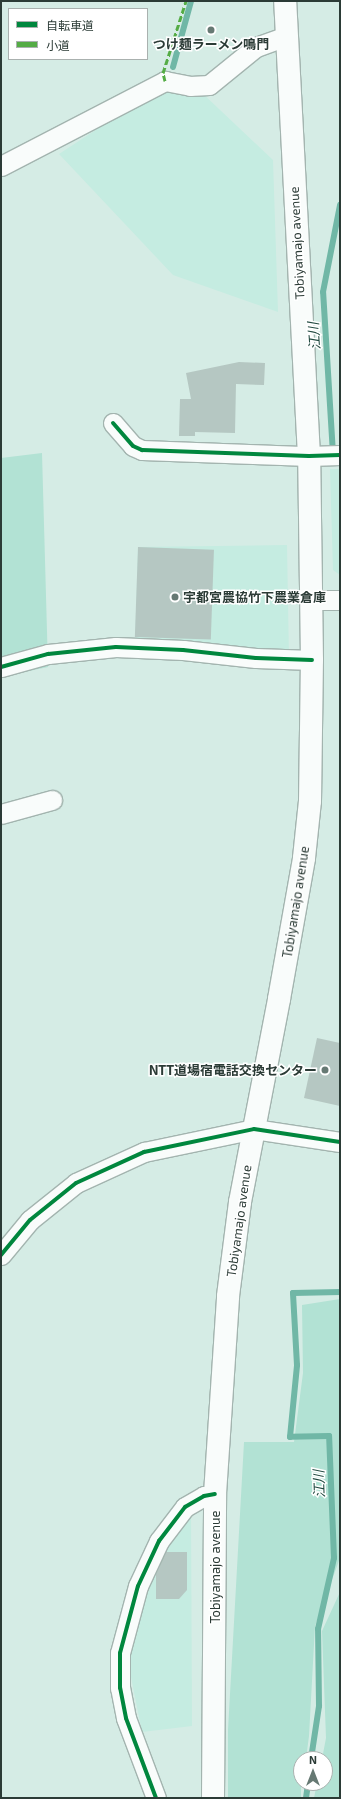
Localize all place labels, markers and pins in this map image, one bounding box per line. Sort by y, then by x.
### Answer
marker: つけ麺ラーメン鳴門 [206,25,216,35]
place label: つけ麺ラーメン鳴門 [153,36,269,52]
place label: 宇都宮農協竹下農業倉庫 [183,589,326,605]
marker: 宇都宮農協竹下農業倉庫 [170,592,180,602]
place label: NTT道場宿電話交換センター [149,1062,317,1078]
marker: NTT道場宿電話交換センター [320,1065,330,1075]

